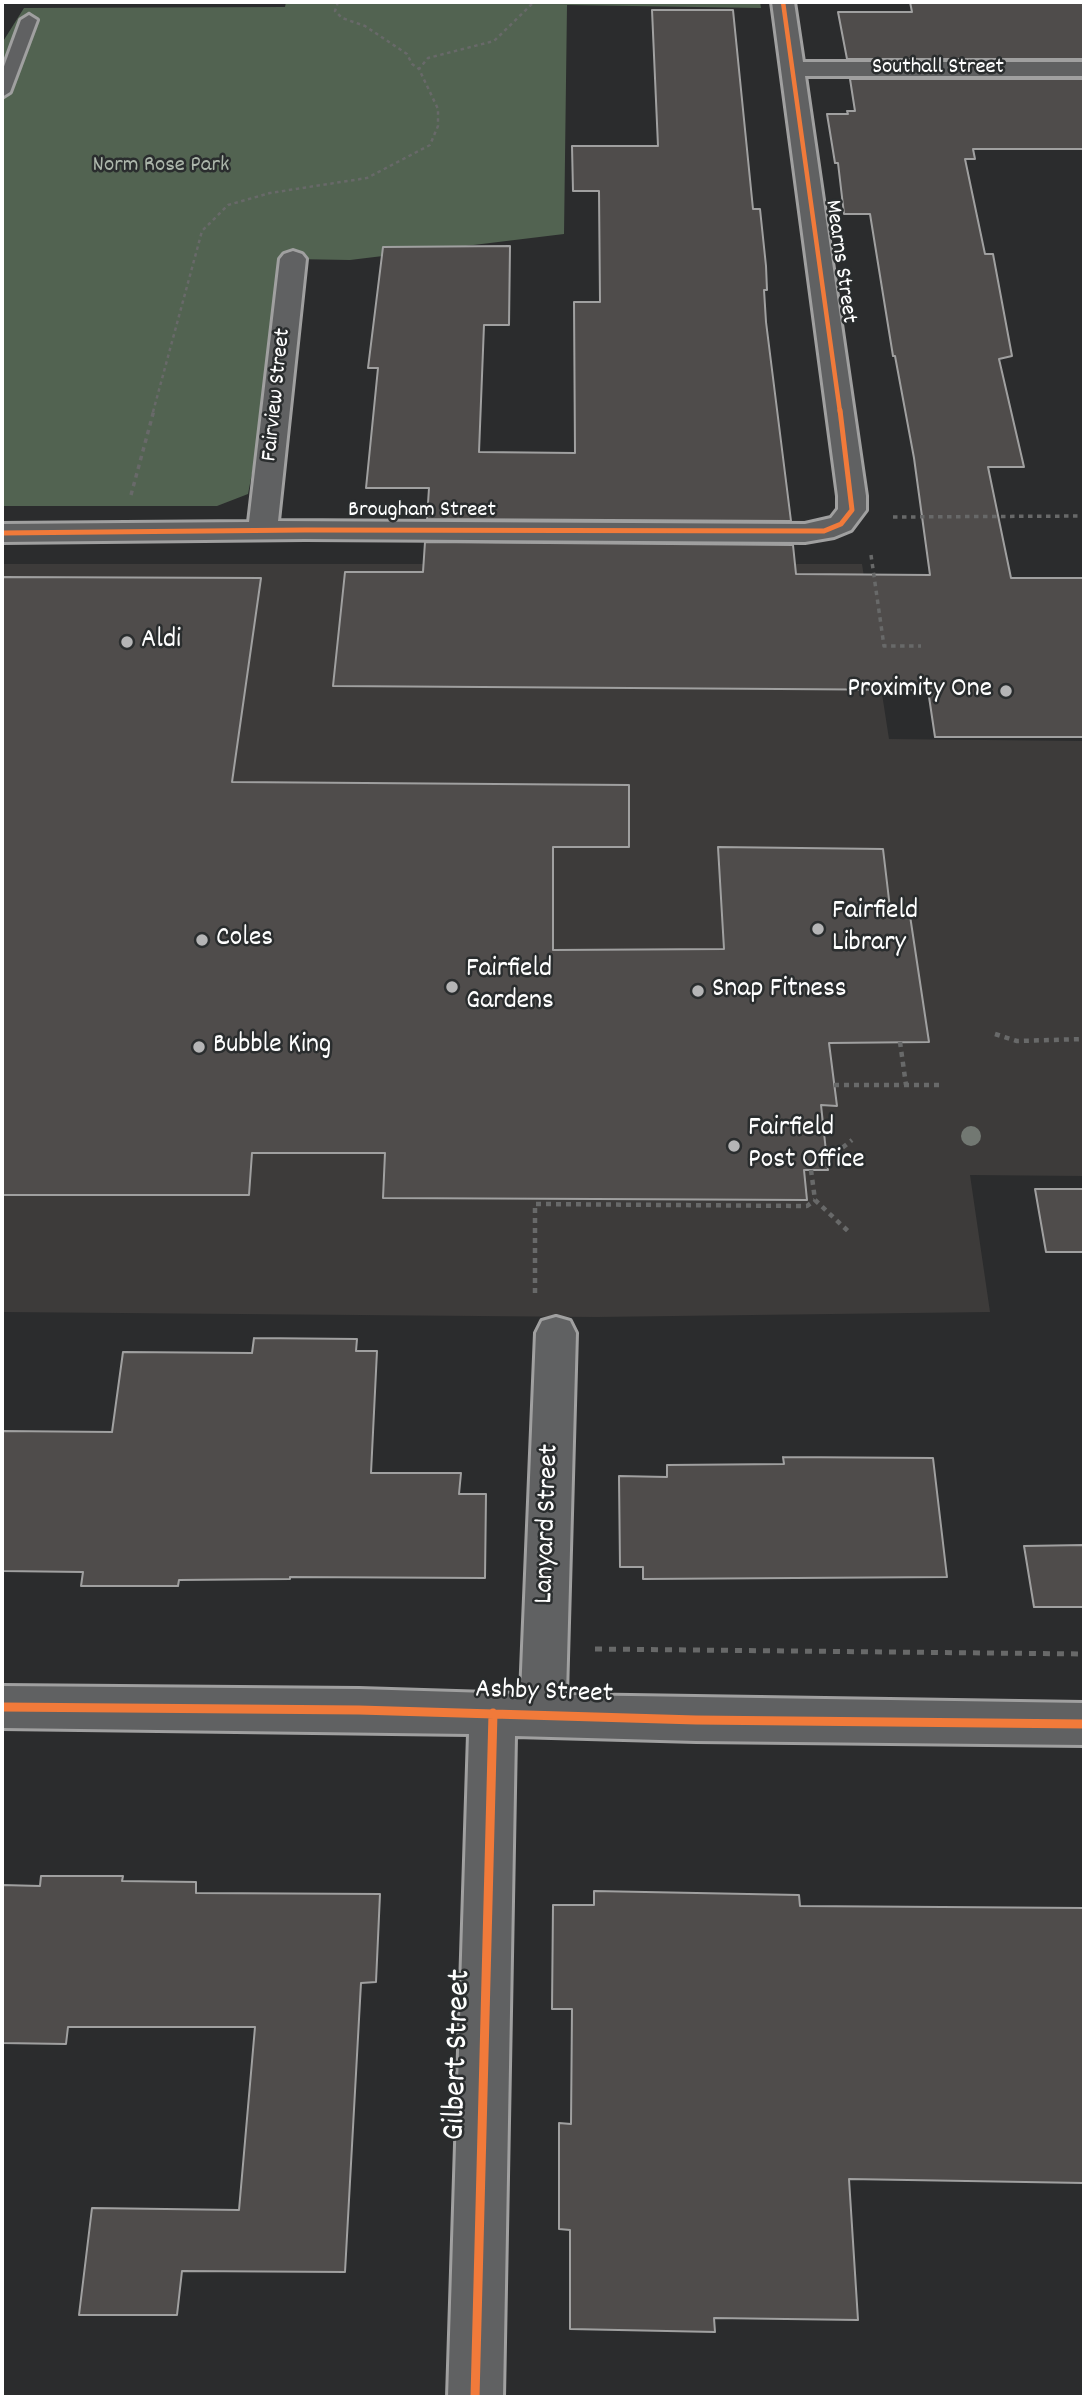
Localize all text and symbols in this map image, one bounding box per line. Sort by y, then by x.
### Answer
street label: Southall Street [872,55,1004,83]
park label: Norm Rose Park [93,153,229,181]
street label: Mearns Street [817,198,861,326]
street label: Fairview Street [257,327,299,463]
street label: Brougham Street [348,498,496,526]
place label: Aldi [141,625,181,659]
marker: Aldi [119,634,135,650]
place label: Proximity One [847,674,992,708]
marker: Proximity One [998,683,1014,699]
place label: Fairfield Library [832,896,918,962]
marker: Fairfield Library [810,921,826,937]
place label: Coles [216,923,273,957]
marker: Coles [194,932,210,948]
place label: Fairfield Gardens [466,954,554,1020]
place label: Snap Fitness [712,974,847,1008]
marker: Fairfield Gardens [444,979,460,995]
marker: Snap Fitness [690,983,706,999]
place label: Bubble King [213,1030,331,1064]
marker: Bubble King [191,1039,207,1055]
place label: Fairfield Post Office [748,1113,865,1179]
marker: Fairfield Post Office [726,1138,742,1154]
street label: Lanyard Street [529,1443,569,1605]
street label: Ashby Street [475,1675,613,1713]
street label: Gilbert Street [437,1969,483,2141]

